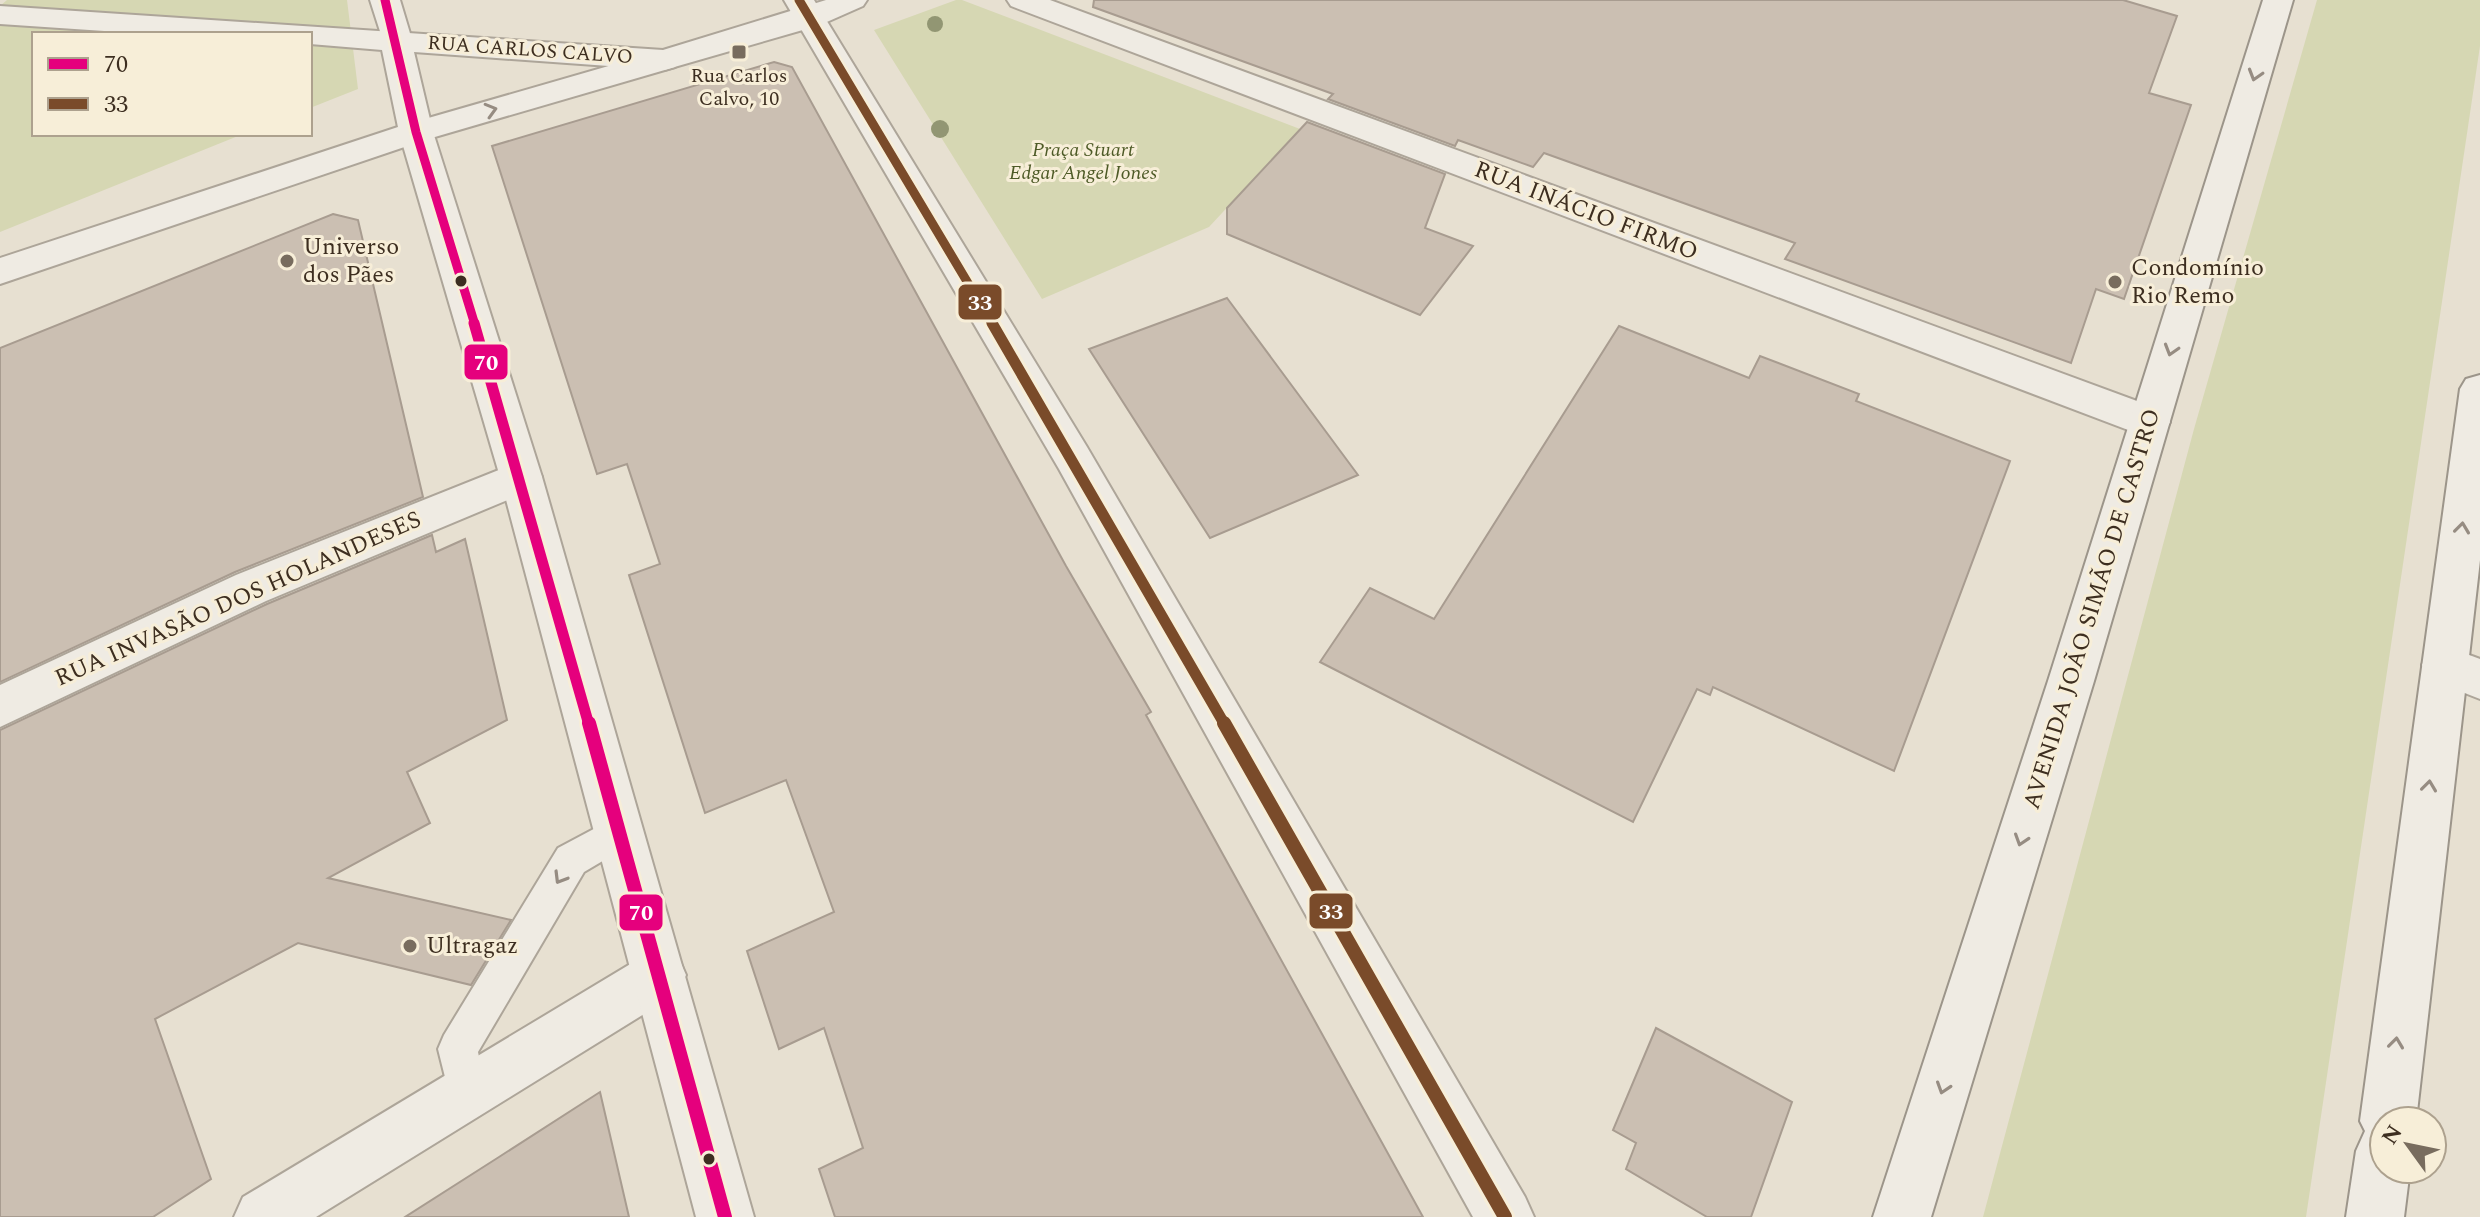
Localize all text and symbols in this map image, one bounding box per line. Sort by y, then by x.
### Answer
street label: RUA CARLOS CALVO [426,28,634,72]
legend [32,32,312,136]
marker: Rua Carlos Calvo, 10 [730,43,748,61]
text: 70 [104,47,128,83]
place label: Rua Carlos Calvo, 10 [691,61,787,114]
one-way arrow [2248,67,2264,81]
text: 33 [104,87,128,123]
one-way arrow [483,103,497,119]
park label: Praça Stuart Edgar Angel Jones [1009,135,1157,188]
street label: RUA INÁCIO FIRMO [1469,152,1703,270]
place label: Universo dos Pães [303,229,399,293]
place label: Condomínio Rio Remo [2131,250,2264,314]
marker: Universo dos Pães [278,252,296,270]
unlabelled marker [453,273,469,289]
marker: Condomínio Rio Remo [2106,273,2124,291]
line badge: 33 [957,283,1003,321]
text: 33 [968,287,992,320]
line badge: 70 [463,343,509,381]
one-way arrow [2164,343,2180,357]
text: 70 [474,347,498,380]
street label: AVENIDA JOÃO SIMÃO DE CASTRO [2014,404,2170,814]
street label: RUA INVASÃO DOS HOLANDESES [49,502,427,696]
one-way arrow [2453,521,2470,534]
one-way arrow [2420,779,2437,792]
one-way arrow [2015,832,2031,846]
one-way arrow [555,869,570,884]
line badge: 33 [1308,892,1354,930]
line badge: 70 [618,893,664,932]
text: 33 [1319,896,1343,929]
text: 70 [629,897,653,930]
place label: Ultragaz [426,928,518,964]
marker: Ultragaz [401,937,419,955]
one-way arrow [2388,1037,2405,1050]
one-way arrow [1936,1080,1952,1094]
north arrow [2368,1105,2448,1185]
text: N [2374,1118,2411,1151]
unlabelled marker [701,1151,717,1167]

